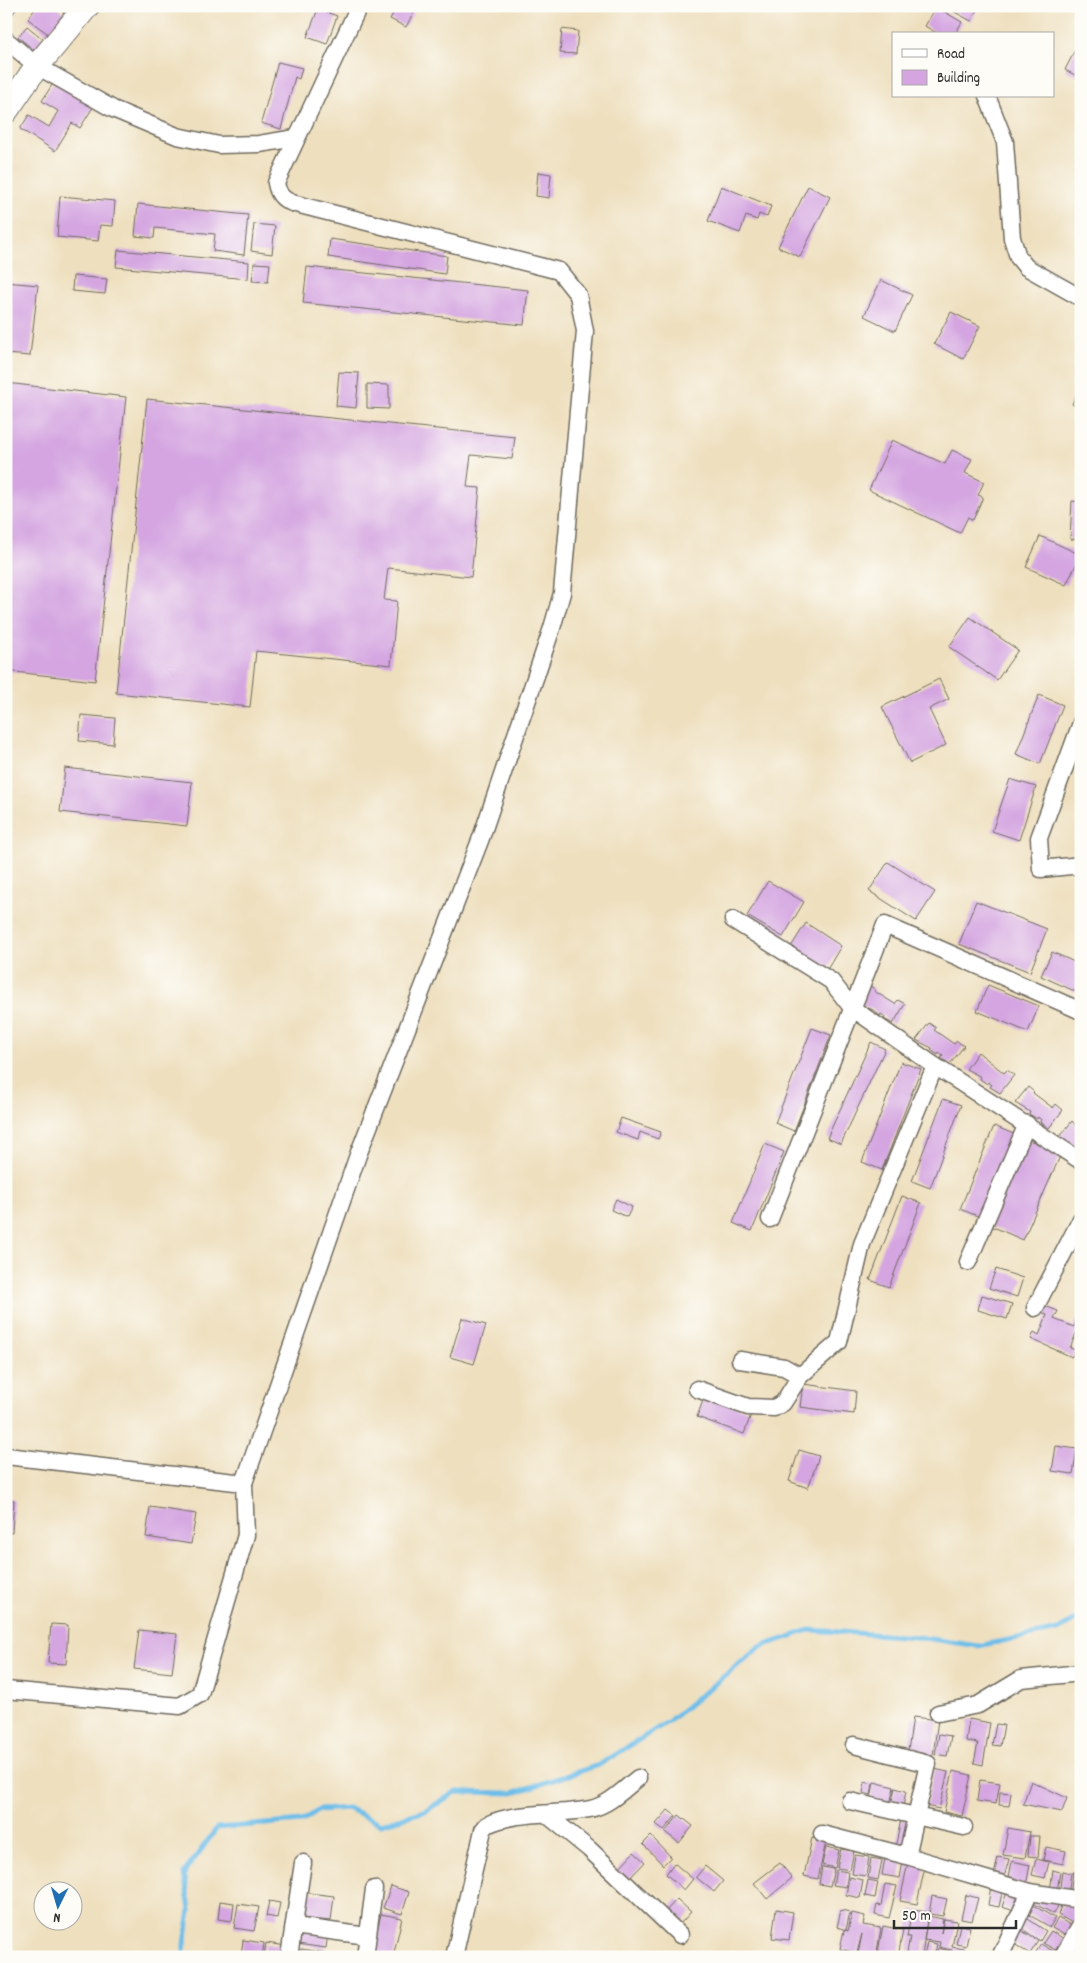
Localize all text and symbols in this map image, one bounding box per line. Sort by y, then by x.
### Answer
legend [892,32,1054,98]
text: Road [937,44,965,66]
text: Building [937,68,980,90]
north arrow [32,1880,82,1930]
scale bar [894,1898,1017,1930]
text: 50 m [902,1906,931,1928]
text: N [53,1907,61,1927]

